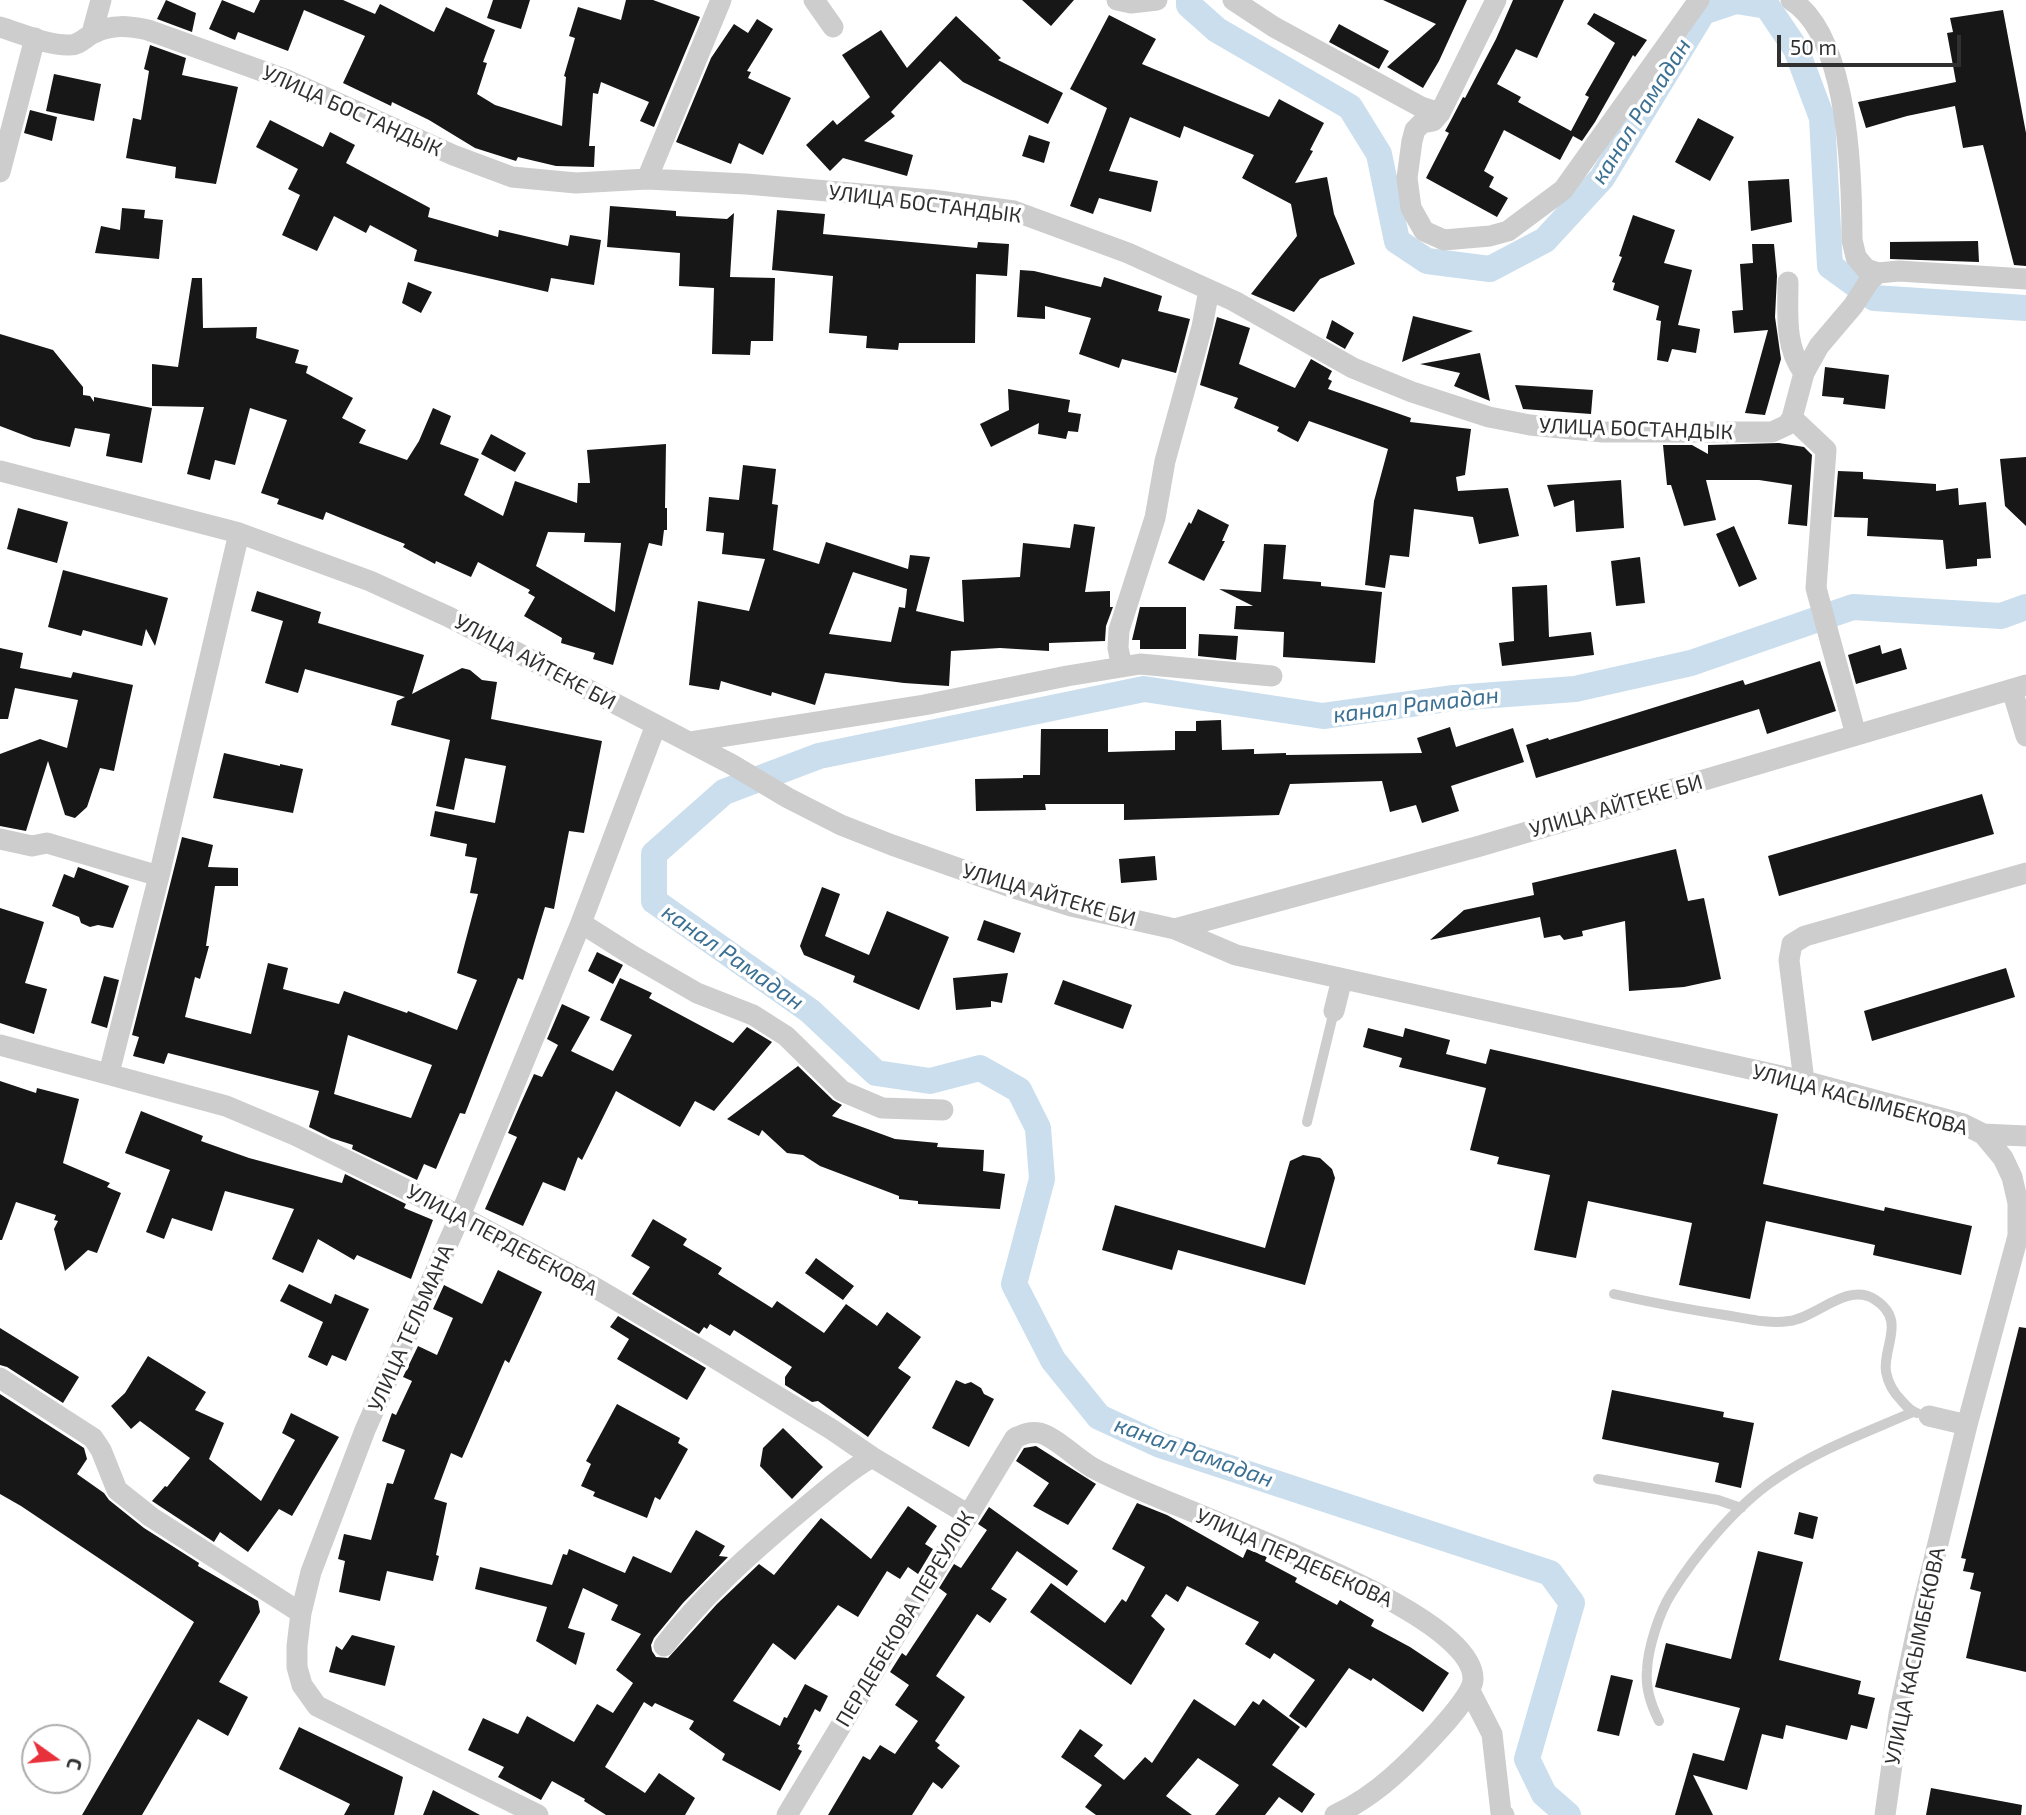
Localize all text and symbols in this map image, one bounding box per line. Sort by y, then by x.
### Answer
scale bar [1781,21,1965,65]
water label: канал Рамадан [1585,33,1697,189]
text: 50 m [1790,34,1837,59]
street label: УЛИЦА БОСТАНДЫК [258,60,446,162]
street label: УЛИЦА БОСТАНДЫК [827,180,1023,228]
street label: УЛИЦА БОСТАНДЫК [1539,413,1733,445]
street label: УЛИЦА АЙТЕКЕ БИ [450,609,620,715]
water label: канал Рамадан [1332,681,1500,729]
street label: УЛИЦА АЙТЕКЕ БИ [1526,769,1706,843]
street label: УЛИЦА АЙТЕКЕ БИ [959,858,1139,932]
water label: канал Рамадан [657,898,809,1016]
street label: УЛИЦА КАСЫМБЕКОВА [1750,1059,1970,1141]
street label: УЛИЦА ПЕРДЕБЕКОВА [402,1179,602,1301]
street label: УЛИЦА ТЕЛЬМАНА [363,1241,459,1415]
water label: канал Рамадан [1111,1411,1277,1493]
street label: УЛИЦА ПЕРДЕБЕКОВА [1192,1503,1396,1613]
street label: ПЕРДЕБЕКОВА ПЕРЕУЛОК [831,1507,979,1731]
street label: УЛИЦА КАСЫМБЕКОВА [1880,1545,1950,1767]
north arrow [21,1724,91,1794]
text: С [62,1756,87,1772]

